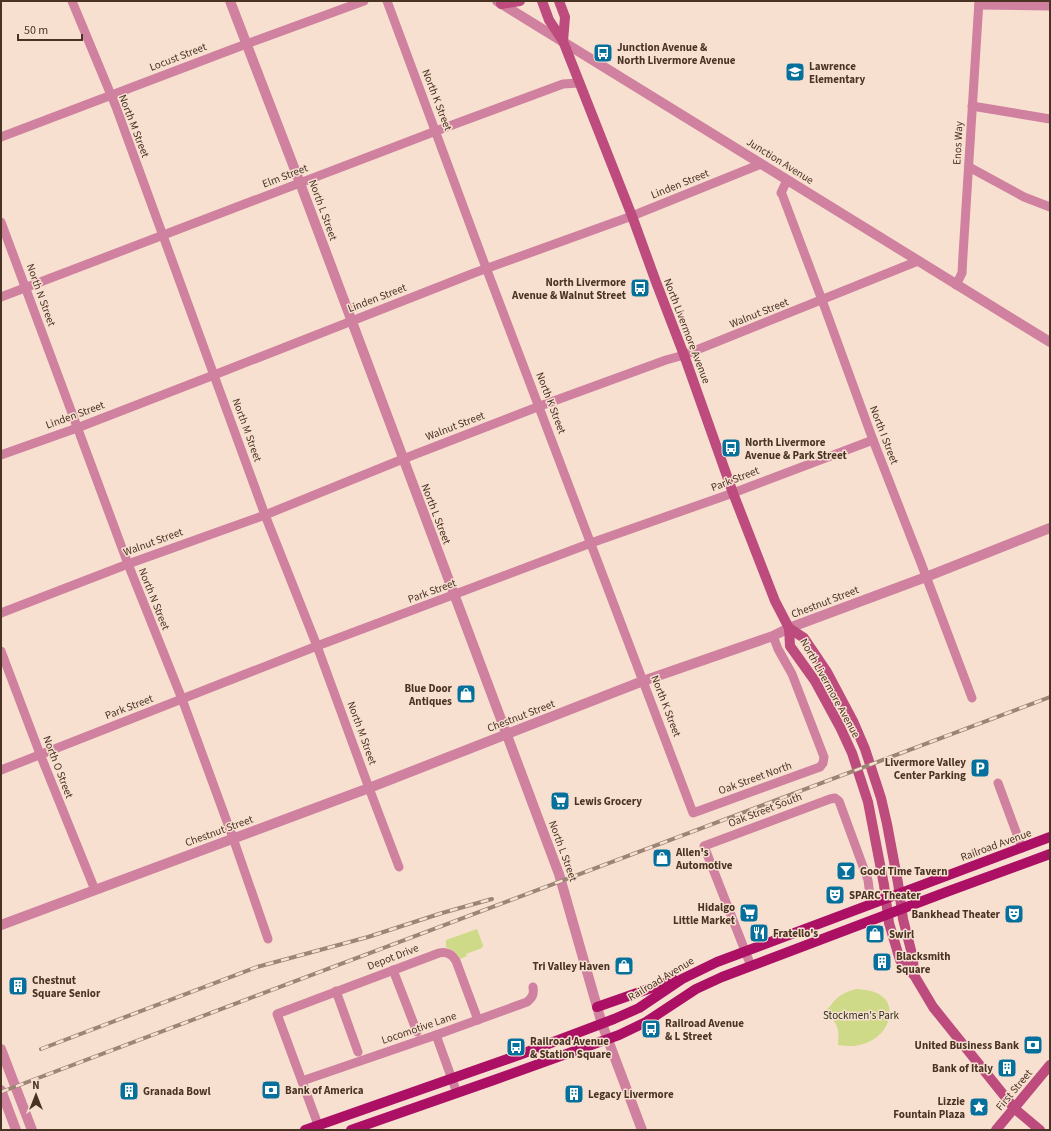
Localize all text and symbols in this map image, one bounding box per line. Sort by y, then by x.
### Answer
scale bar [18,16,82,42]
text: 50 m [24,22,48,39]
street label: Locust Street [147,39,209,75]
place label: Junction Avenue & North Livermore Avenue [617,40,736,68]
bus stop icon: Junction Avenue & North Livermore Avenue [592,42,614,64]
place label: Lawrence Elementary [809,59,866,87]
school or university icon: Lawrence Elementary [784,61,806,83]
street label: North K Street [418,67,456,133]
street label: North M Street [115,92,153,160]
street label: Enos Way [949,121,967,165]
street label: Junction Avenue [744,134,817,188]
street label: Elm Street [260,160,310,192]
street label: Linden Street [649,165,712,202]
street label: North L Street [305,177,341,243]
street label: North N Street [23,262,59,329]
place label: North Livermore Avenue & Walnut Street [511,275,627,303]
street label: North Livermore Avenue [660,276,714,386]
bus stop icon: North Livermore Avenue & Walnut Street [629,277,651,299]
street label: Linden Street [346,280,409,316]
street label: Walnut Street [727,294,791,332]
street label: North K Street [532,370,570,436]
street label: North M Street [229,396,266,464]
street label: Linden Street [44,397,107,433]
street label: North I Street [866,404,902,467]
street label: Walnut Street [423,408,487,444]
place label: North Livermore Avenue & Park Street [744,435,848,463]
bus stop icon: North Livermore Avenue & Park Street [720,437,742,459]
street label: Park Street [709,463,761,495]
street label: North L Street [418,481,455,547]
street label: Walnut Street [121,524,185,560]
street label: North N Street [135,566,173,633]
street label: Park Street [406,575,458,607]
street label: Chestnut Street [789,582,861,622]
street label: North Livermore Avenue [796,636,864,741]
street label: North K Street [647,673,685,739]
place label: Blue Door Antiques [404,681,453,709]
shop icon: Blue Door Antiques [455,683,477,705]
street label: Park Street [103,691,155,723]
street label: Chestnut Street [485,696,557,736]
street label: North M Street [344,699,381,767]
street label: North O Street [39,734,77,801]
place label: Livermore Valley Center Parking [885,755,966,783]
parking icon: Livermore Valley Center Parking [969,757,991,779]
street label: Oak Street North [716,758,794,798]
street label: Oak Street South [726,789,804,831]
supermarket icon: Lewis Grocery [549,790,571,812]
place label: Lewis Grocery [574,794,642,809]
street label: Chestnut Street [183,812,255,850]
street label: North L Street [545,818,581,884]
street label: Railroad Avenue [958,825,1034,865]
place label: Allen's Automotive [675,845,733,873]
shop icon: Allen's Automotive [651,847,673,869]
bar icon: Good Time Tavern [835,860,857,882]
place label: Good Time Tavern [860,864,947,879]
theatre icon: SPARC Theater [824,884,846,906]
place label: SPARC Theater [849,888,921,903]
place label: Hidalgo Little Market [673,900,736,928]
supermarket icon: Hidalgo Little Market [738,902,760,924]
theatre icon: Bankhead Theater [1003,903,1025,925]
place label: Bankhead Theater [911,907,1001,922]
restaurant icon: Fratello's [748,922,770,944]
shop icon: Swirl [864,923,886,945]
place label: Fratello's [773,926,818,941]
place label: Swirl [889,927,915,942]
street label: Depot Drive [365,940,421,974]
place label: Blacksmith Square [896,949,951,977]
building icon: Blacksmith Square [871,951,893,973]
street label: Railroad Avenue [625,953,697,1005]
shop icon: Tri Valley Haven [613,955,635,977]
place label: Tri Valley Haven [532,959,610,974]
place label: Chestnut Square Senior [32,973,101,1001]
building icon: Chestnut Square Senior [7,975,29,997]
street label: Locomotive Lane [380,1008,459,1048]
park label: Stockmen's Park [823,1008,900,1023]
place label: Railroad Avenue & L Street [665,1016,744,1044]
bus stop icon: Railroad Avenue & L Street [640,1018,662,1040]
place label: Railroad Avenue & Station Square [530,1034,612,1062]
bank icon: United Business Bank [1022,1034,1044,1056]
bus stop icon: Railroad Avenue & Station Square [505,1036,527,1058]
place label: United Business Bank [915,1038,1019,1053]
building icon: Bank of Italy [996,1057,1018,1079]
place label: Bank of Italy [932,1061,993,1076]
street label: First Street [992,1066,1036,1114]
north arrow [16,1075,56,1115]
text: N [32,1078,40,1093]
bank icon: Bank of America [260,1079,282,1101]
building icon: Granada Bowl [118,1080,140,1102]
place label: Bank of America [285,1083,364,1098]
building icon: Legacy Livermore [563,1083,585,1105]
place label: Granada Bowl [143,1084,211,1099]
place label: Legacy Livermore [588,1087,674,1102]
place label: Lizzie Fountain Plaza [893,1094,965,1122]
place icon: Lizzie Fountain Plaza [968,1096,990,1118]

